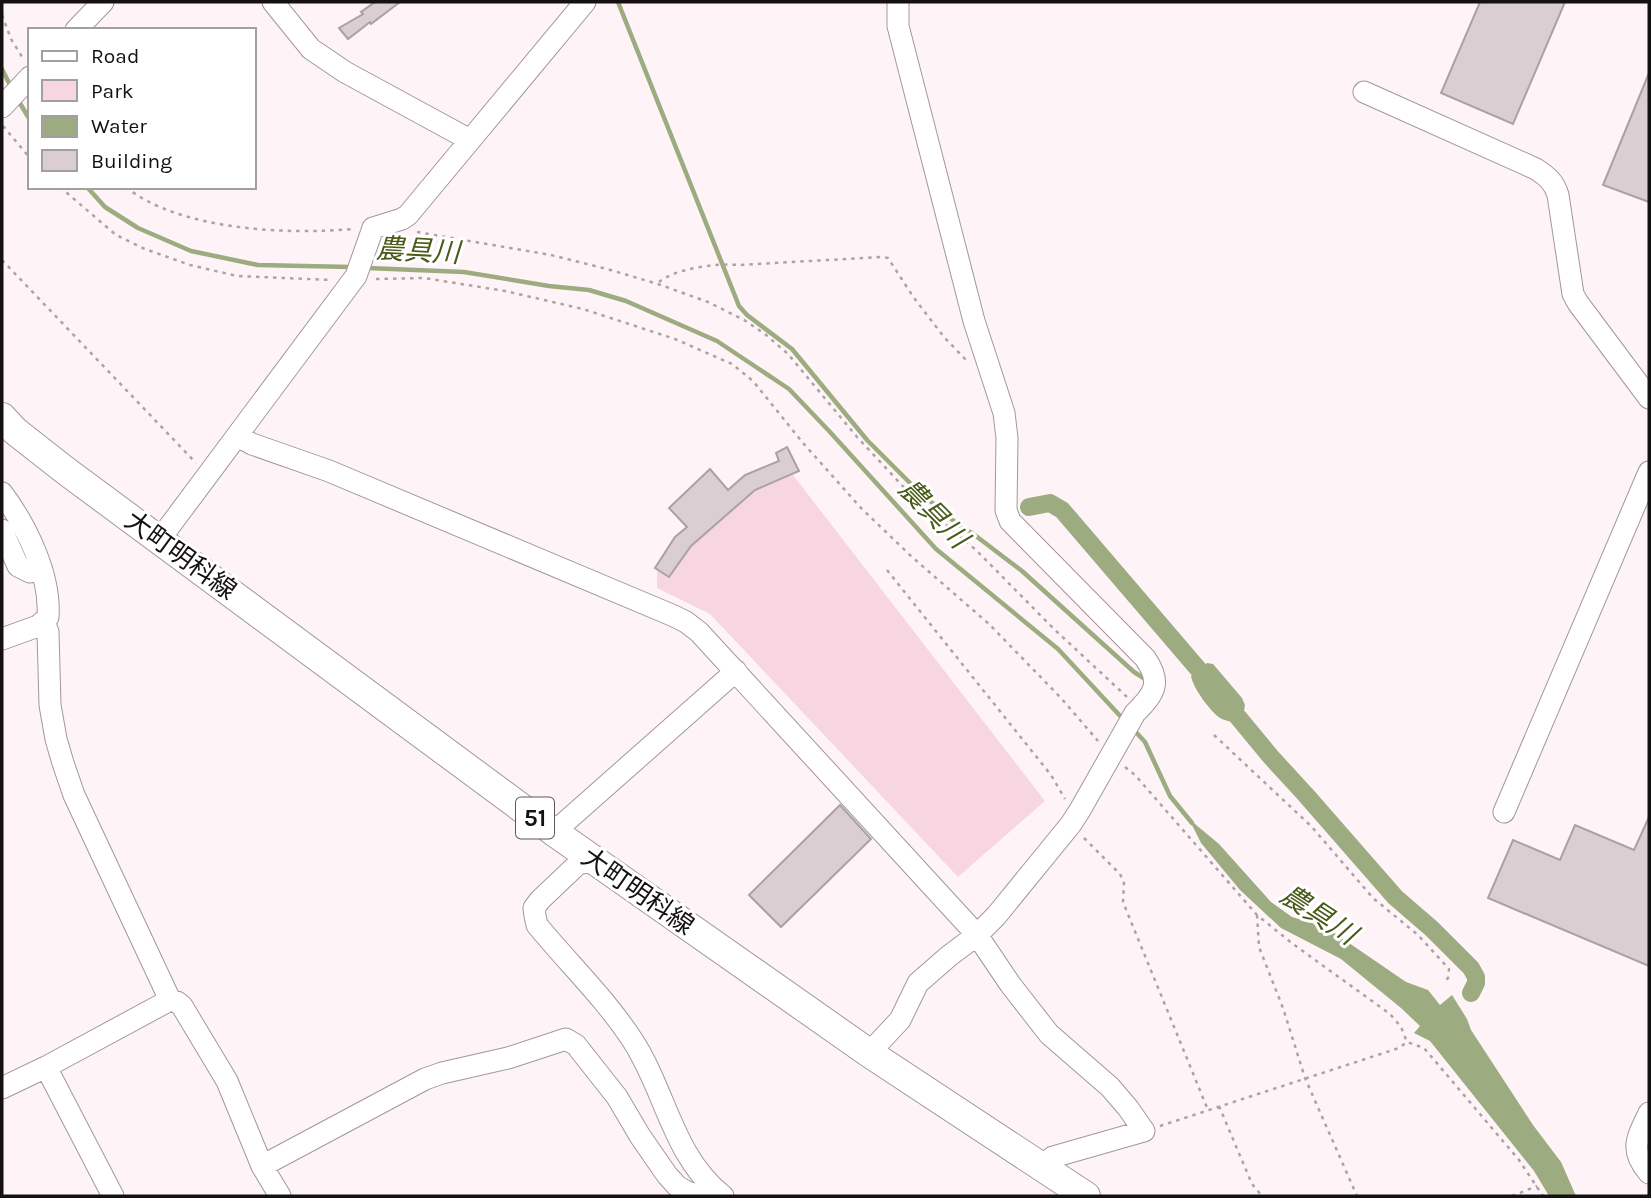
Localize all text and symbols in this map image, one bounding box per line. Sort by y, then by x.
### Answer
legend [28,28,256,189]
text: Road [91,44,139,68]
text: Park [91,79,134,103]
text: Water [91,114,147,138]
text: Building [91,149,172,173]
water label: 農具川 [375,232,464,269]
water label: 農具川 [892,472,977,557]
street label: 大町明科線 [119,505,242,606]
road number: 51 [516,798,554,838]
street label: 大町明科線 [576,841,700,941]
water label: 農具川 [1275,878,1365,953]

